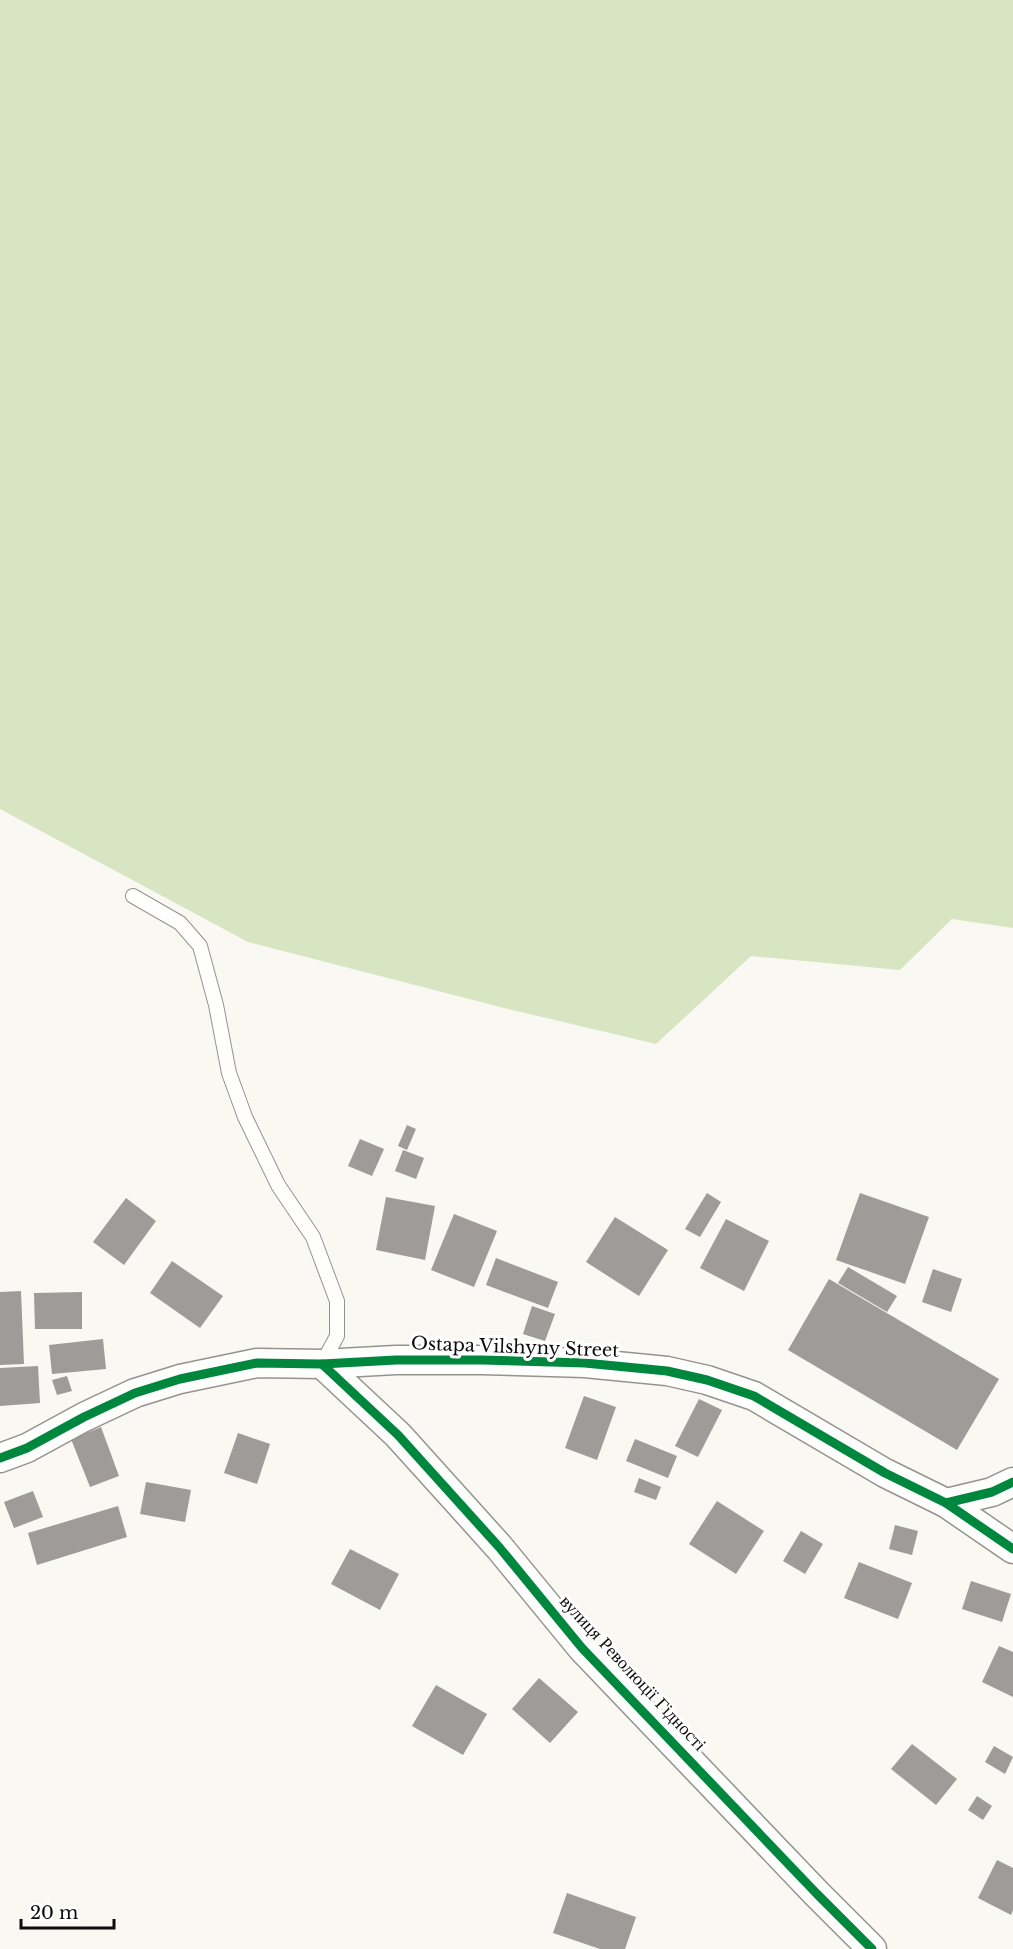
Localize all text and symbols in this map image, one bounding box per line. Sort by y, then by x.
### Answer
street label: Ostapa Vilshyny Street [411,1332,620,1362]
street label: вулиця Революції Гідності [555,1591,711,1755]
scale bar [21,1892,114,1930]
text: 20 m [30,1902,78,1924]

